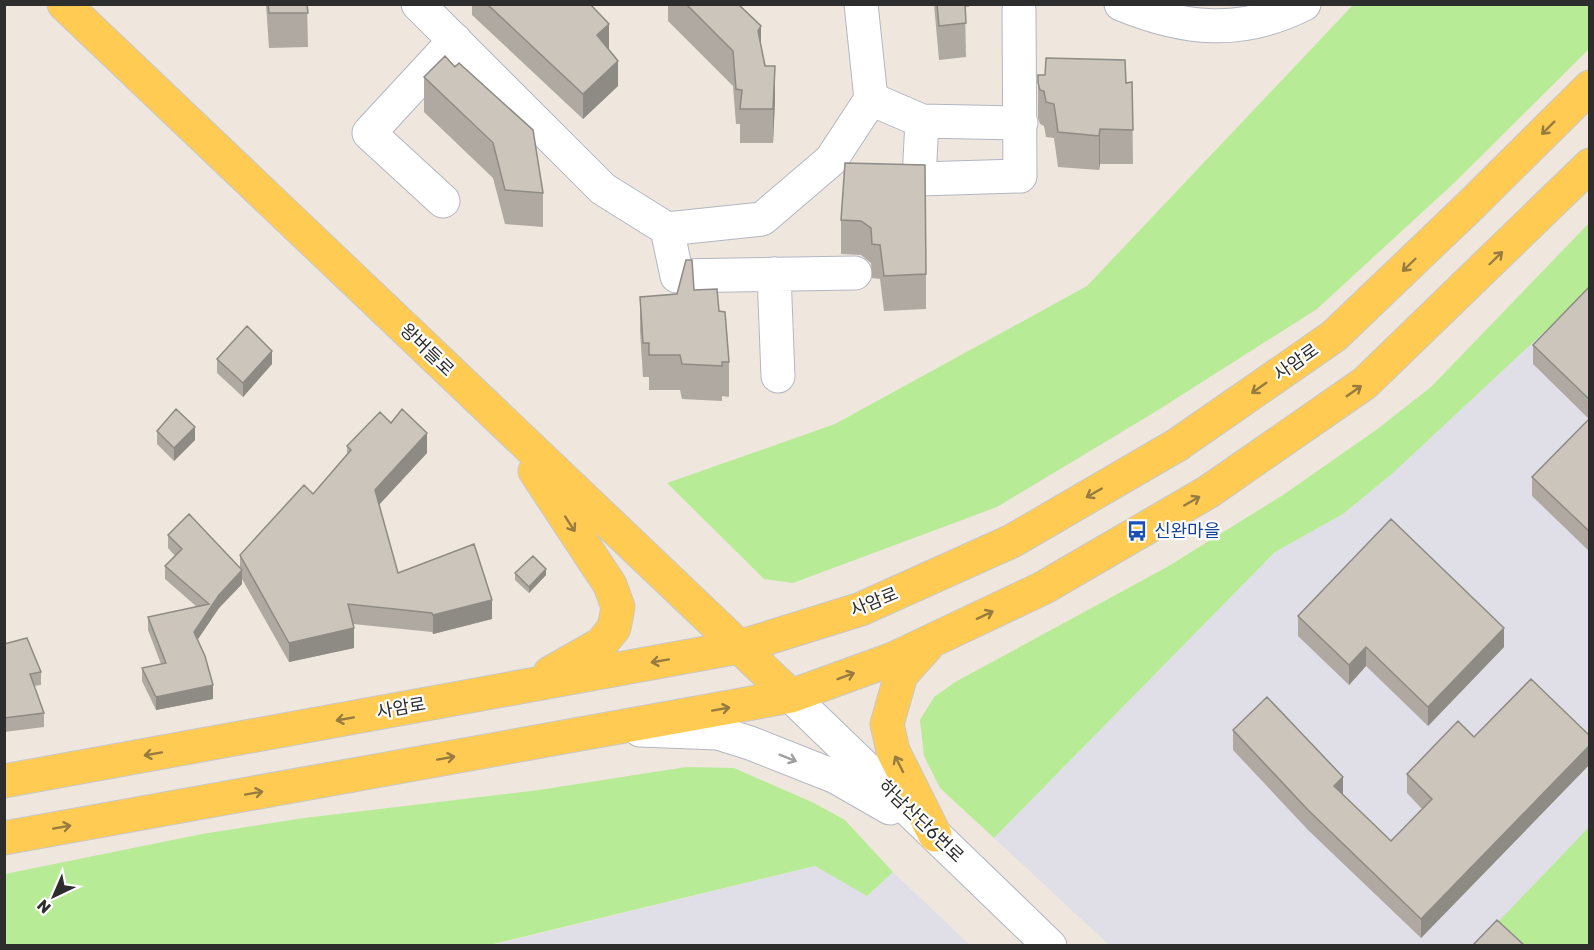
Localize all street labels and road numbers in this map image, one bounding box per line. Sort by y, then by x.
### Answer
street label: 왕버들로 [396,319,458,381]
street label: 사암로 [1269,339,1323,385]
street label: 사암로 [847,582,901,622]
street label: 사암로 [375,693,427,723]
street label: 하남산단6번로 [874,775,968,867]

